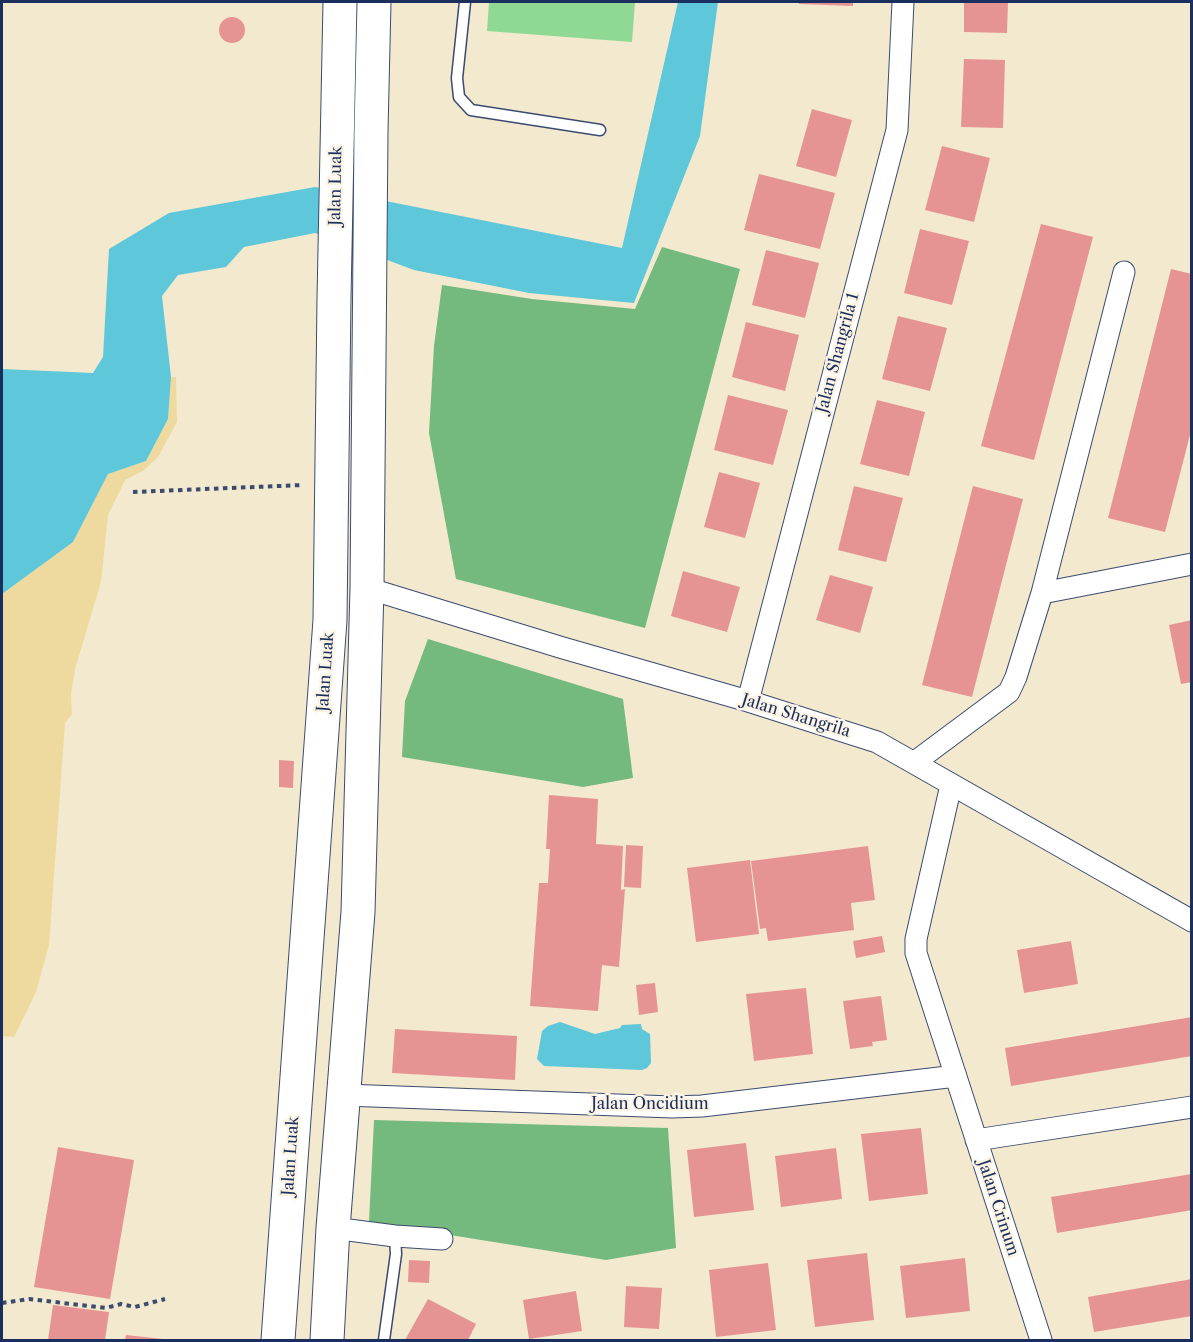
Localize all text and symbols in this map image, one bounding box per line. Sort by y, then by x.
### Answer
street label: Jalan Luak [326,146,346,226]
street label: Jalan Shangrila 1 [813,291,863,415]
street label: Jalan Luak [314,632,338,712]
street label: Jalan Shangrila [739,690,853,742]
street label: Jalan Oncidium [591,1094,709,1114]
street label: Jalan Luak [279,1116,303,1196]
street label: Jalan Crinum [973,1157,1023,1259]

